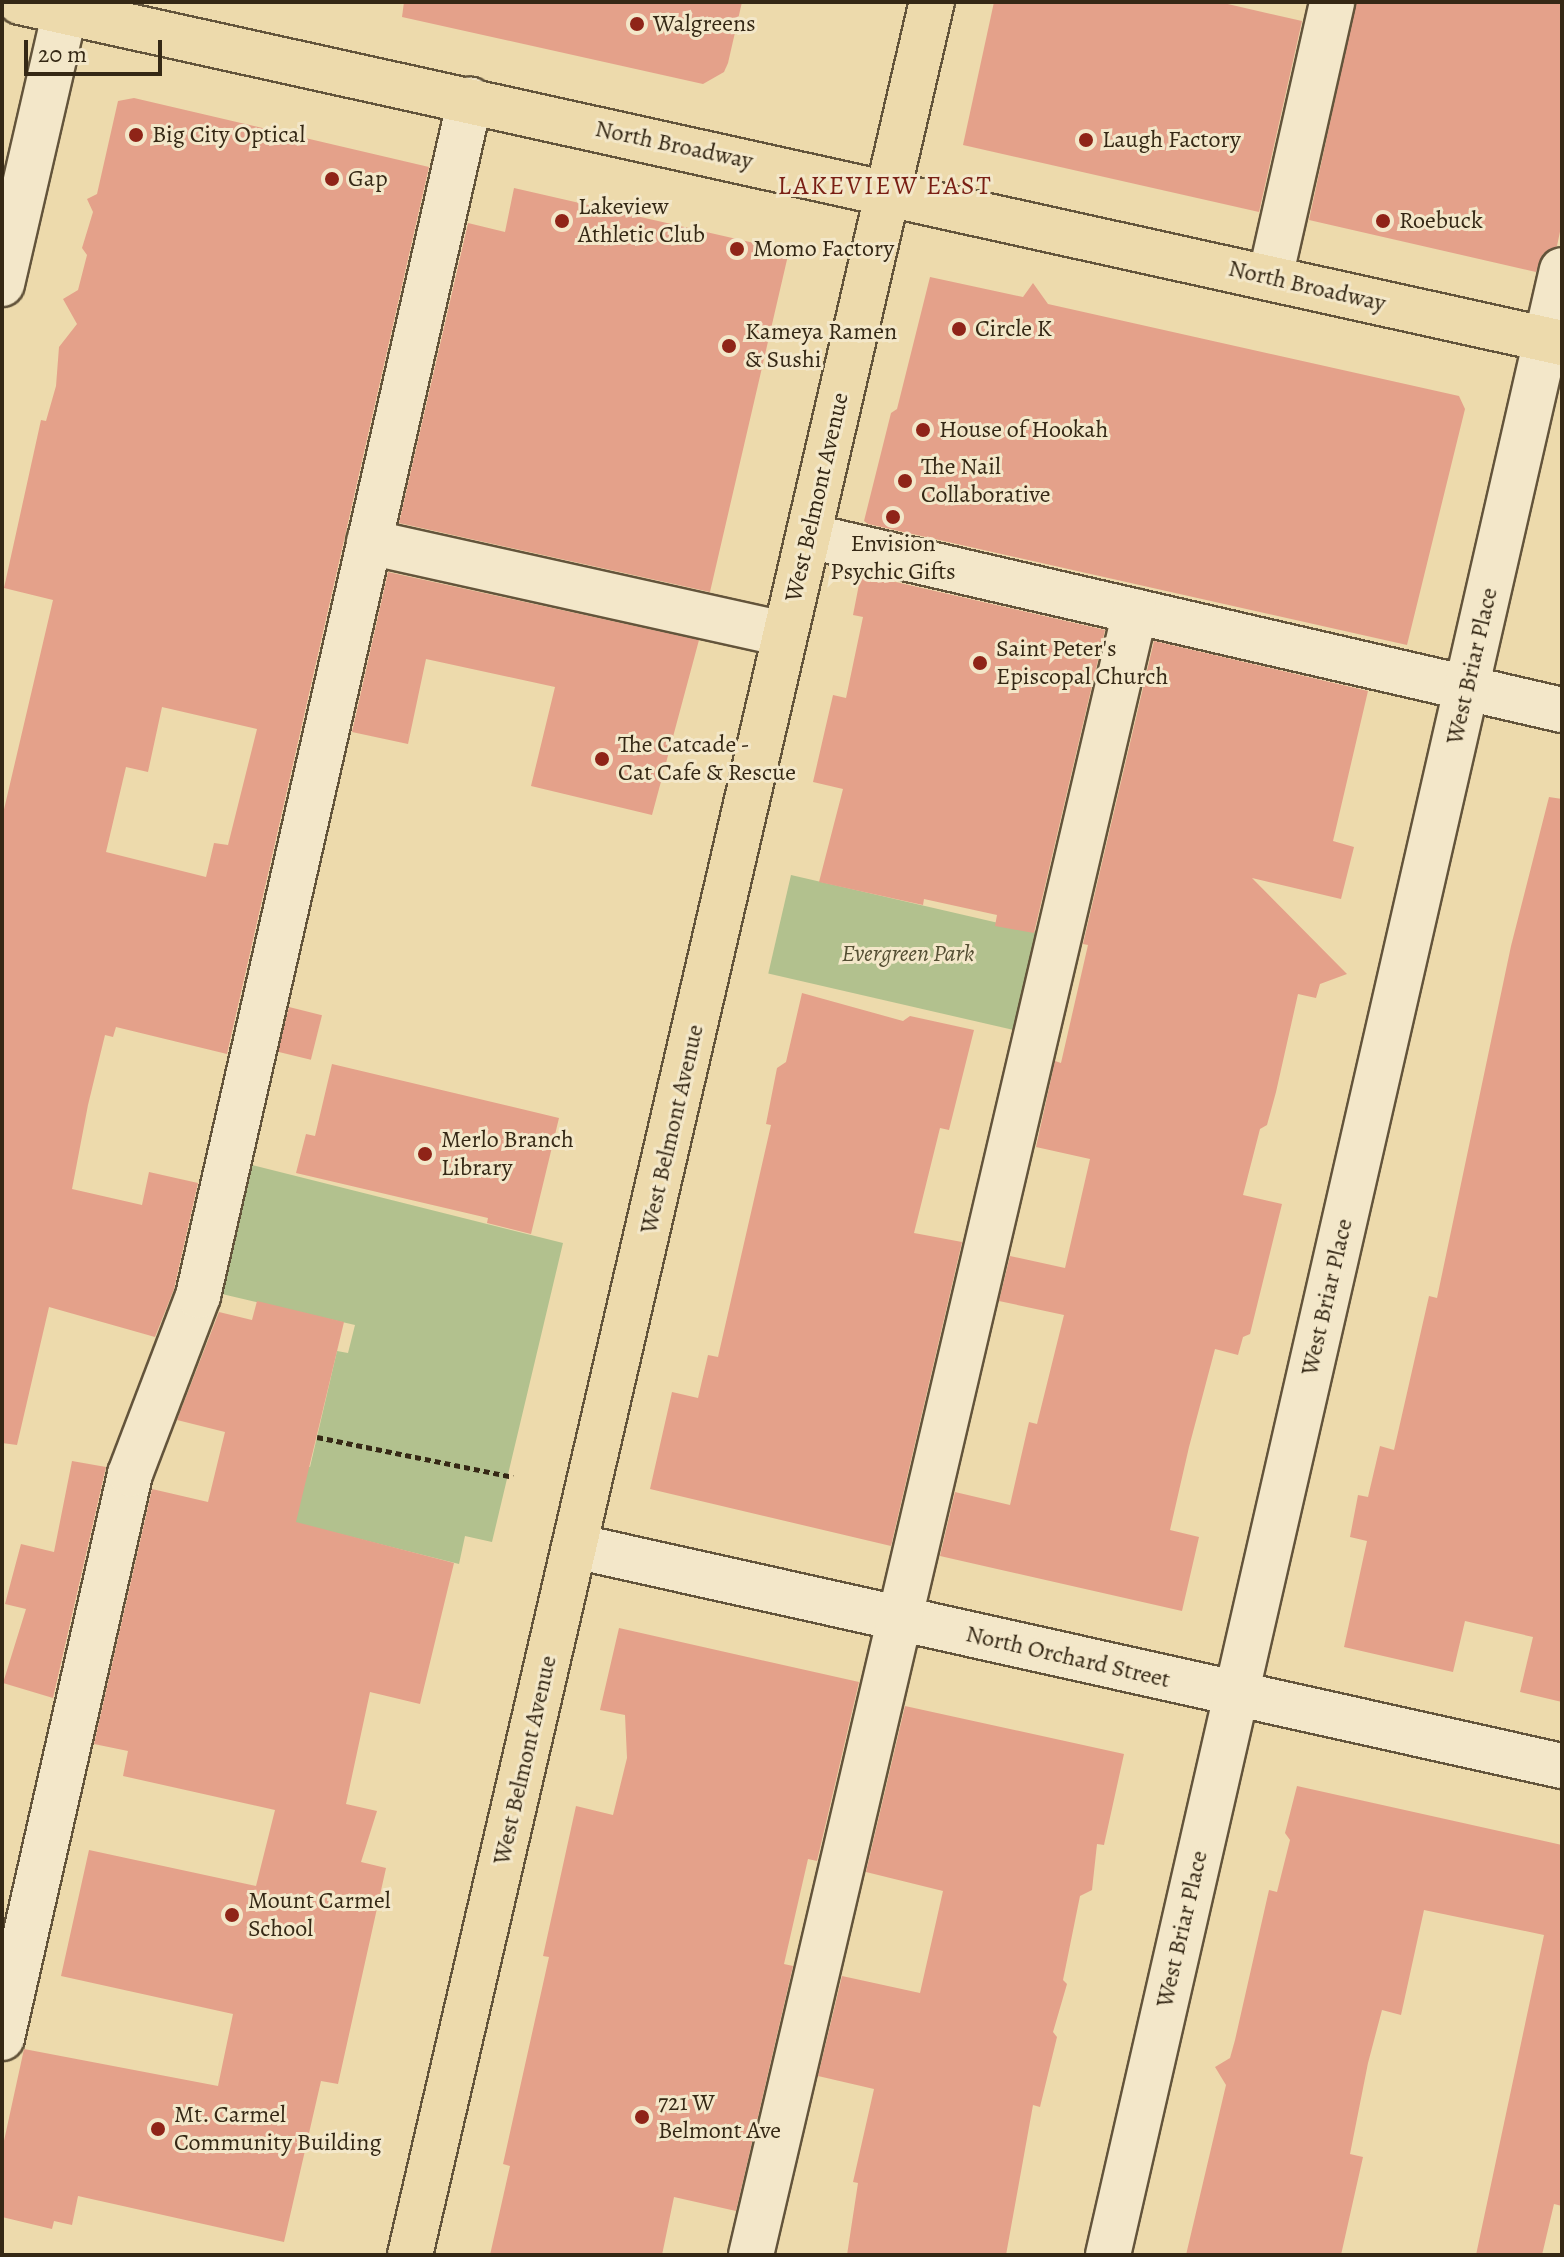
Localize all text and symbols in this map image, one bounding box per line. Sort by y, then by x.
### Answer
place label: Walgreens [653,10,756,38]
marker: Walgreens [628,15,646,33]
scale bar [28,24,166,74]
text: 20 m [38,38,87,70]
street label: North Broadway [593,114,755,176]
place label: Big City Optical [152,121,305,149]
marker: Big City Optical [127,126,145,144]
place label: Laugh Factory [1102,126,1241,154]
marker: Laugh Factory [1077,131,1095,149]
place label: Gap [348,165,388,193]
marker: Gap [323,170,341,188]
district label: LAKEVIEW EAST [777,170,993,202]
place label: Lakeview Athletic Club [578,193,705,249]
place label: Roebuck [1399,207,1483,235]
marker: Lakeview Athletic Club [553,212,571,230]
marker: Roebuck [1374,212,1392,230]
place label: Momo Factory [753,235,894,263]
marker: Momo Factory [728,240,746,258]
street label: North Broadway [1226,254,1388,318]
place label: Circle K [975,315,1052,343]
place label: Kameya Ramen & Sushi [745,318,897,374]
marker: Circle K [950,320,968,338]
marker: Kameya Ramen & Sushi [720,337,738,355]
street label: West Belmont Avenue [779,390,855,604]
place label: House of Hookah [939,416,1108,444]
marker: House of Hookah [914,421,932,439]
place label: The Nail Collaborative [921,453,1050,509]
marker: The Nail Collaborative [896,472,914,490]
marker: Envision Psychic Gifts [884,508,902,526]
place label: Envision Psychic Gifts [830,530,956,586]
street label: West Briar Place [1440,585,1504,747]
place label: Saint Peter's Episcopal Church [996,635,1168,691]
marker: Saint Peter's Episcopal Church [971,654,989,672]
place label: The Catcade - Cat Cafe & Rescue [618,731,796,787]
marker: The Catcade - Cat Cafe & Rescue [593,750,611,768]
park label: Evergreen Park [841,940,975,968]
street label: West Belmont Avenue [634,1022,710,1236]
place label: Merlo Branch Library [441,1126,574,1182]
marker: Merlo Branch Library [416,1145,434,1163]
street label: West Briar Place [1295,1216,1359,1378]
street label: North Orchard Street [963,1619,1173,1695]
street label: West Belmont Avenue [487,1653,563,1867]
street label: West Briar Place [1150,1848,1214,2010]
place label: Mount Carmel School [248,1887,391,1943]
marker: Mount Carmel School [223,1906,241,1924]
place label: 721 W Belmont Ave [658,2089,781,2145]
place label: Mt. Carmel Community Building [174,2101,381,2157]
marker: 721 W Belmont Ave [633,2108,651,2126]
marker: Mt. Carmel Community Building [149,2120,167,2138]

